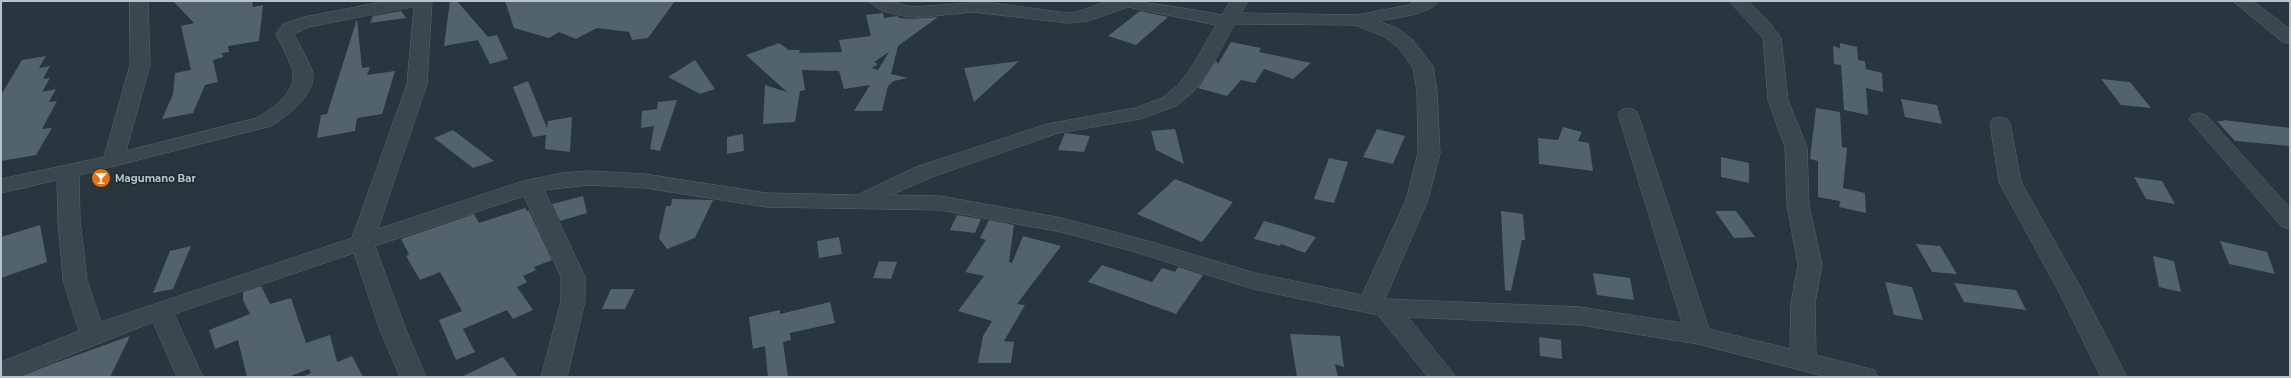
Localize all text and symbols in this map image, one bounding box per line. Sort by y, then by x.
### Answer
bar icon: Magumano Bar [90,167,112,189]
place label: Magumano Bar [115,172,196,185]

